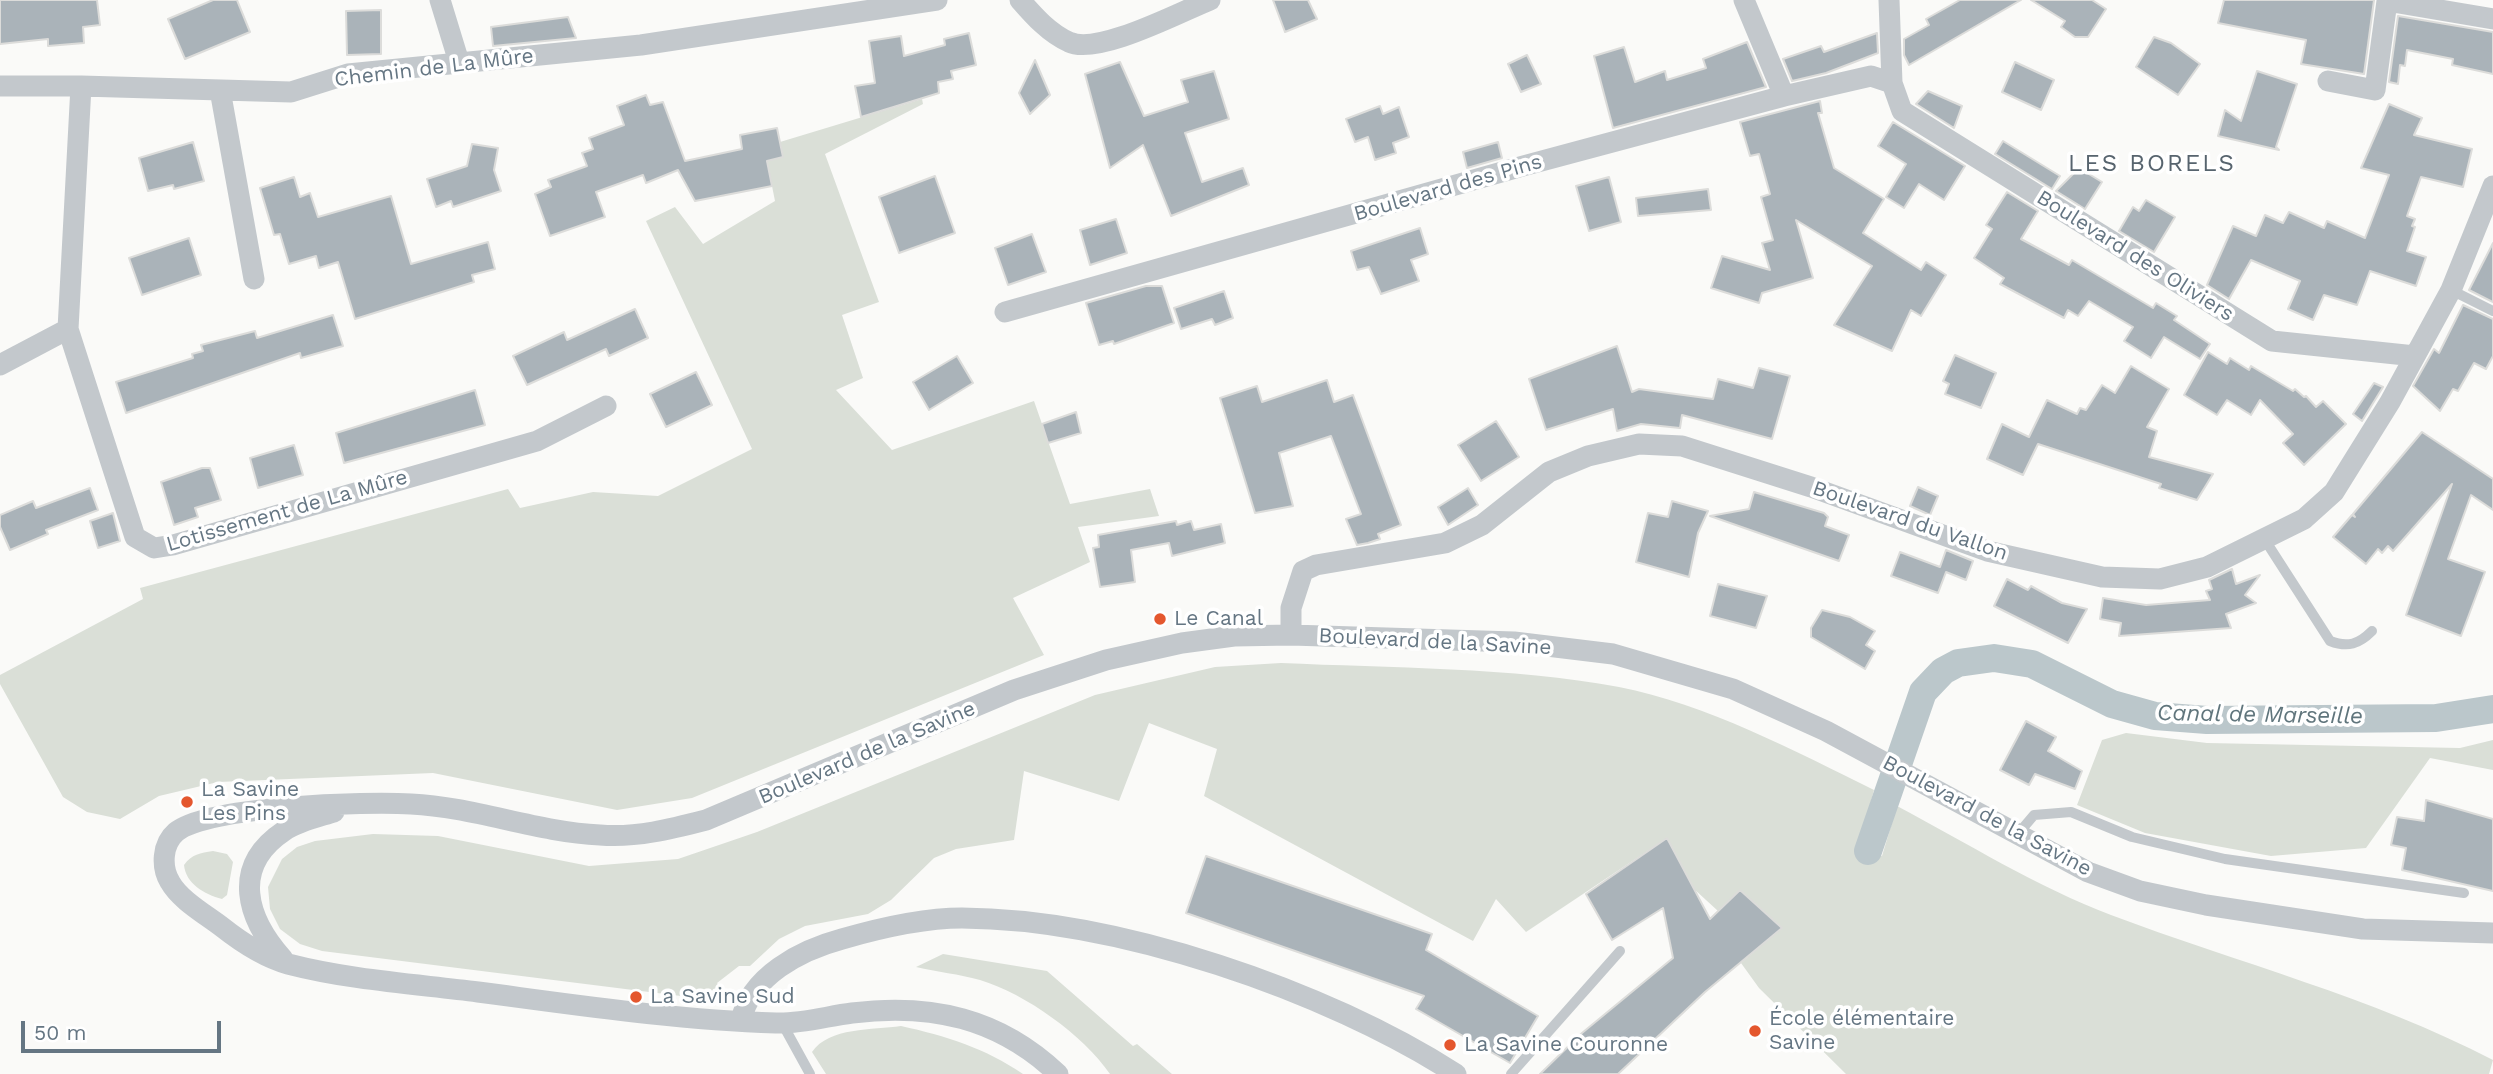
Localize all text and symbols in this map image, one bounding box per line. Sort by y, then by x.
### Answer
street label: Chemin de La Mûre [333,43,535,93]
street label: Boulevard des Pins [1351,149,1545,227]
district label: LES BORELS [2069,150,2235,178]
street label: Boulevard des Oliviers [2032,185,2238,327]
street label: Lotissement de La Mûre [164,465,410,557]
street label: Boulevard du Vallon [1809,476,2011,566]
place label: Le Canal [1174,606,1263,632]
marker: Le Canal [1152,611,1168,627]
street label: Boulevard de la Savine [1318,623,1552,661]
street label: Boulevard de la Savine [755,696,979,810]
water label: Canal de Marseille [2157,699,2363,731]
street label: Boulevard de la Savine [1878,750,2096,882]
place label: La Savine Les Pins [201,777,299,827]
marker: La Savine Les Pins [179,794,195,810]
place label: La Savine Sud [650,984,795,1010]
marker: La Savine Sud [628,989,644,1005]
place label: École élémentaire Savine [1769,1006,1954,1056]
scale bar [24,1007,224,1052]
text: 50 m [34,1020,86,1045]
marker: École élémentaire Savine [1747,1023,1763,1039]
place label: La Savine Couronne [1464,1032,1668,1058]
marker: La Savine Couronne [1442,1037,1458,1053]

